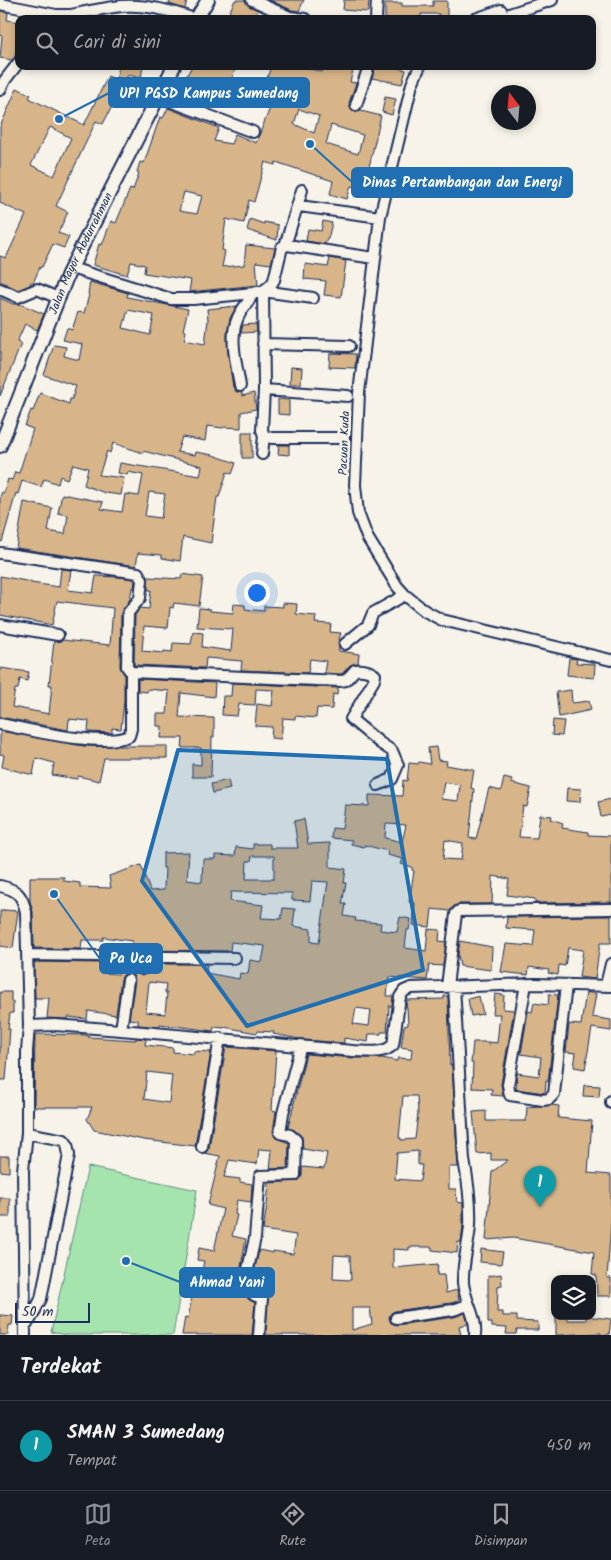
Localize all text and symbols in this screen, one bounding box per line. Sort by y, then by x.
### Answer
search box [15,15,596,70]
text: Cari di sini [73,28,161,58]
icon: search [33,29,61,57]
callout: UPI PGSD Kampus Sumedang [109,78,309,107]
text: UPI PGSD Kampus Sumedang [119,83,299,105]
north arrow [491,85,536,130]
callout: Dinas Pertambangan dan Energi [352,168,572,197]
text: Dinas Pertambangan dan Energi [362,172,562,194]
street label: Jalan Mayor Abdurrahman [44,189,118,317]
street label: Pacuan Kuda [334,410,355,476]
your location [244,580,270,606]
callout: Pa Uca [100,944,162,973]
text: Pa Uca [110,948,152,970]
pin: 1 [524,1166,556,1207]
callout: Ahmad Yani [180,1268,274,1297]
text: Ahmad Yani [190,1272,265,1294]
map controls [551,1275,596,1320]
button: layers [551,1275,596,1320]
scale bar [15,1300,90,1323]
text: 50 m [22,1301,53,1323]
text: Terdekat [20,1351,101,1384]
text: SMAN 3 Sumedang [67,1418,225,1448]
text: 1 [34,1433,38,1458]
text: 450 m [546,1433,591,1458]
text: Tempat [67,1448,117,1473]
tab: Peta [84,1500,112,1552]
tab: Rute [279,1500,307,1552]
tab: Disimpan [474,1500,527,1552]

